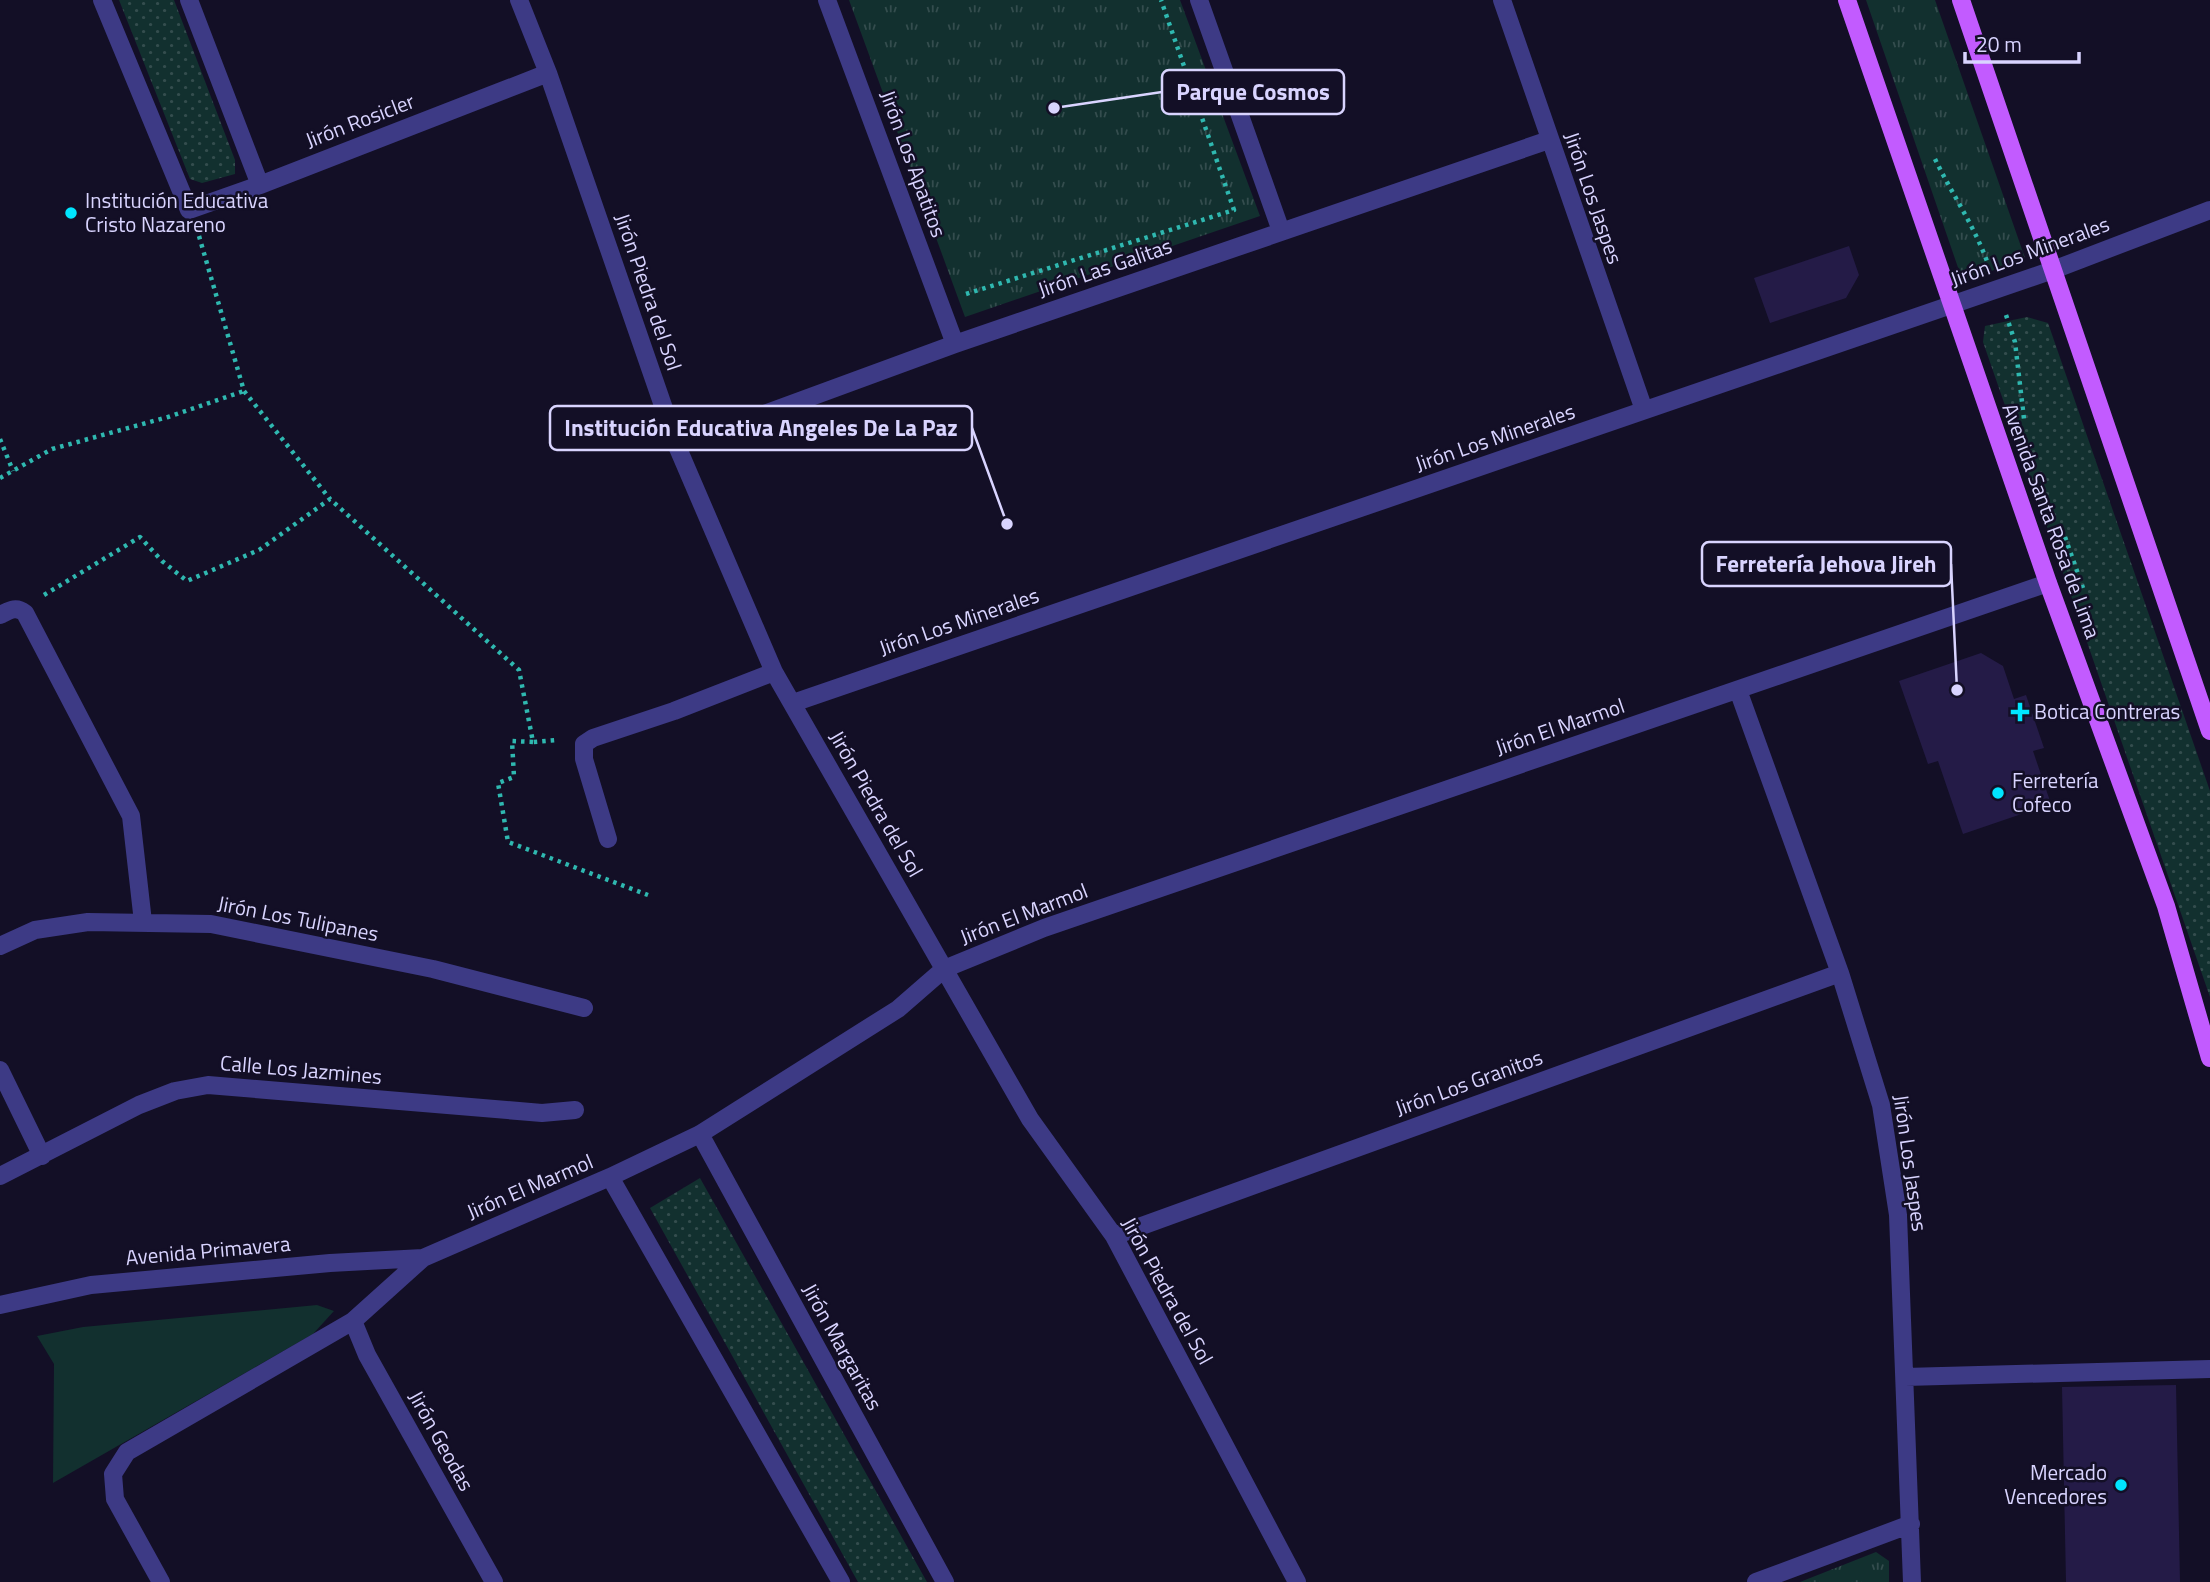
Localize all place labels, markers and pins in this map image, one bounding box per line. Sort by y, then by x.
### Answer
callout: Parque Cosmos [1162,70,1344,114]
place label: Institución Educativa Cristo Nazareno [85,184,269,240]
marker: Institución Educativa Cristo Nazareno [63,205,79,221]
callout: Institución Educativa Angeles De La Paz [550,406,972,450]
callout: Ferretería Jehova Jireh [1702,542,1951,586]
place label: Botica Contreras [2034,695,2180,727]
marker: Botica Contreras [2012,704,2028,720]
place label: Ferretería Cofeco [2012,764,2099,820]
marker: Ferretería Cofeco [1990,785,2006,801]
place label: Mercado Vencedores [2004,1456,2107,1512]
marker: Mercado Vencedores [2113,1477,2129,1493]

